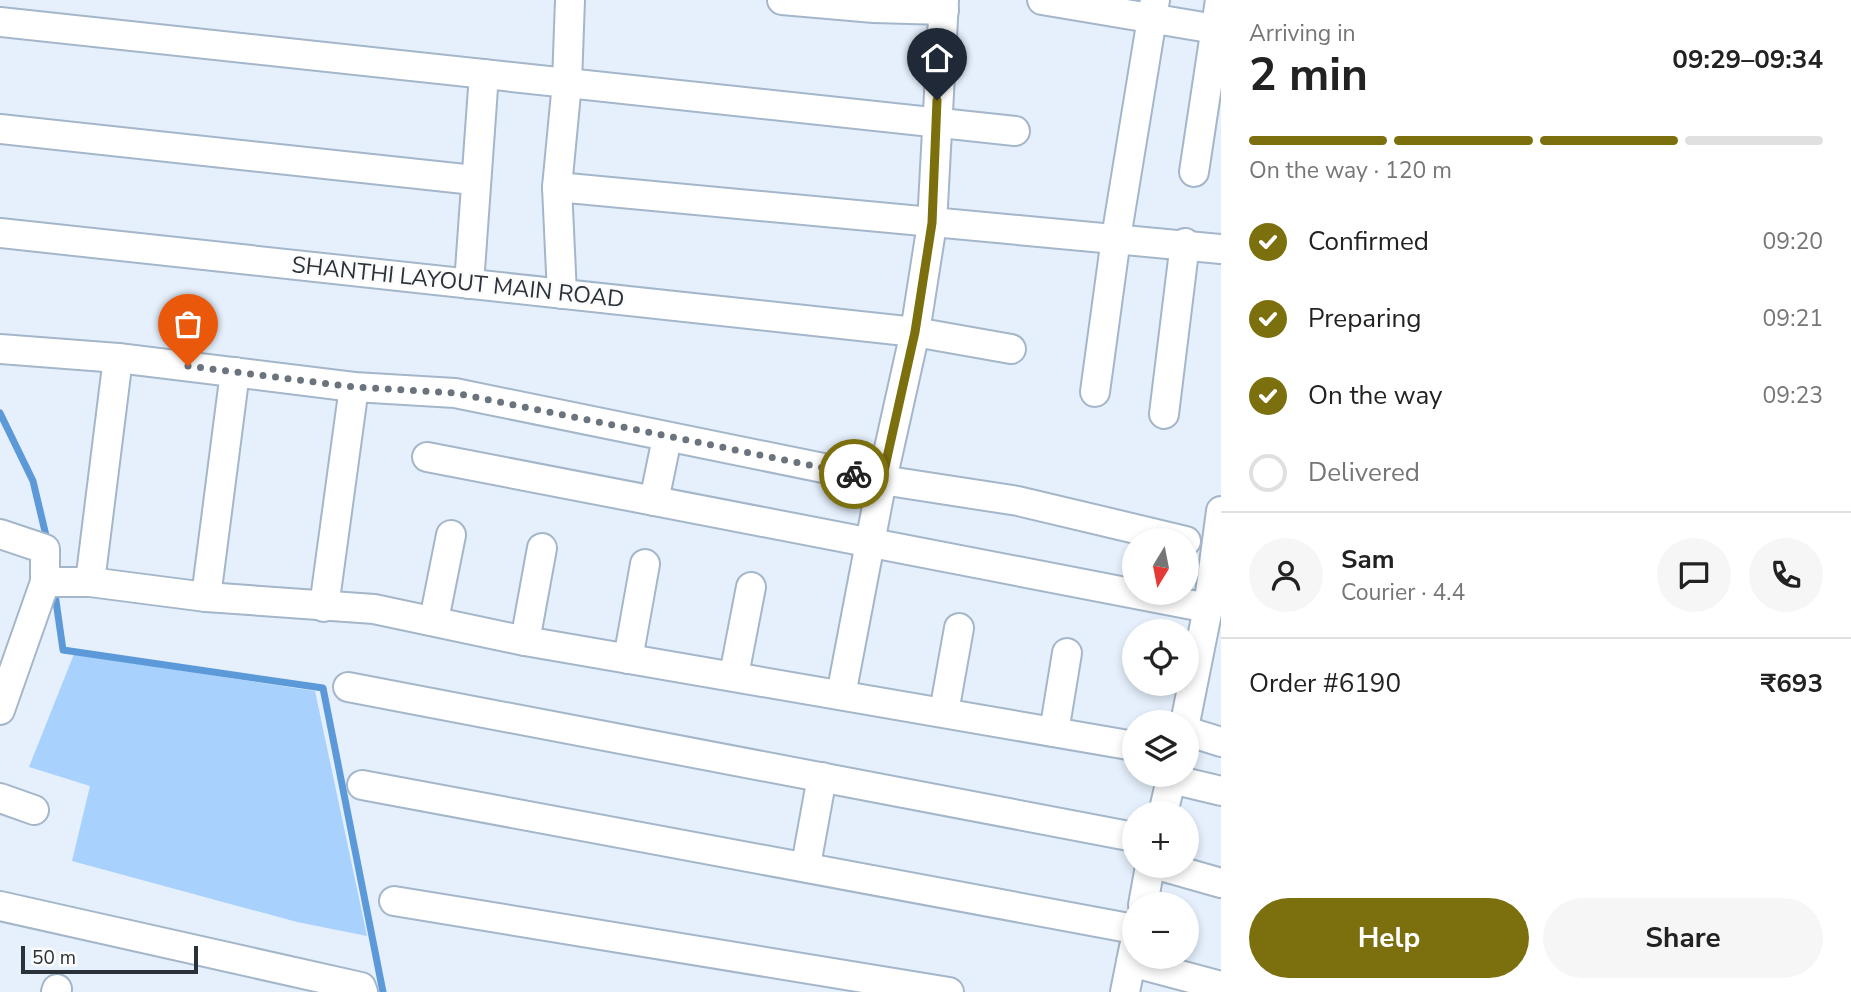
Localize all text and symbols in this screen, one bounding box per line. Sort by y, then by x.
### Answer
text: Arriving in [1249,18,1356,49]
pin [907,28,967,100]
icon: home [918,39,956,77]
text: 09:29–09:34 [1672,42,1823,77]
text: 2 min [1249,43,1368,106]
text: On the way · 120 m [1249,155,1452,186]
icon: check [1249,223,1287,261]
text: Confirmed [1308,224,1429,259]
text: 09:20 [1763,226,1823,257]
street label: SHANTHI LAYOUT MAIN ROAD [290,249,626,315]
pin [158,294,218,366]
icon: check [1249,300,1287,338]
text: Preparing [1308,301,1421,336]
text: 09:21 [1763,303,1823,334]
icon: bag [169,305,207,343]
icon: check [1249,377,1287,415]
text: On the way [1308,378,1442,413]
text: 09:23 [1763,380,1823,411]
courier [819,439,889,509]
icon: bike [835,455,873,493]
text: Delivered [1308,455,1420,490]
north arrow [1122,528,1199,606]
map controls [1122,528,1199,969]
button: person [1249,538,1323,612]
button: chat [1657,538,1731,612]
button: phone [1749,538,1823,612]
text: Sam [1341,542,1394,577]
text: Courier · 4.4 [1341,577,1465,608]
button: locate [1122,619,1199,696]
text: Order #6190 [1249,666,1401,701]
text: ₹693 [1761,666,1823,701]
button: layers [1122,710,1199,787]
button: + [1122,801,1199,878]
button: − [1122,892,1199,969]
button: Help [1249,898,1529,978]
button: Share [1543,898,1823,978]
scale bar [21,943,198,975]
text: 50 m [32,945,76,971]

